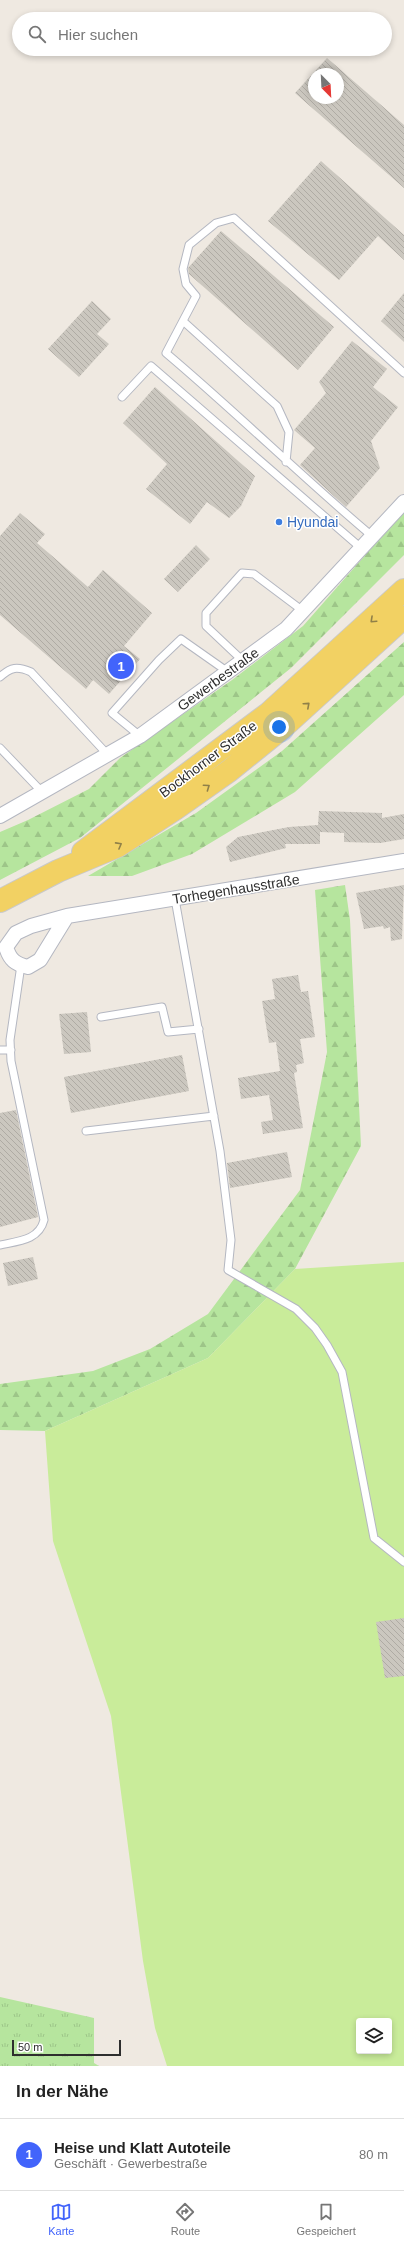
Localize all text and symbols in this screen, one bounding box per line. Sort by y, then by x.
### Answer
search box [12,12,392,56]
icon: search [26,23,48,45]
text: Hier suchen [58,26,138,43]
north arrow [308,68,344,104]
place label: Hyundai [287,514,338,530]
marker: Hyundai [274,517,284,527]
one-way arrow [370,615,378,622]
street label: Gewerbestraße [174,644,262,714]
pin: 1 [108,651,134,681]
one-way arrow [303,703,310,710]
street label: Bockhorner Straße [156,717,260,801]
your location [269,717,289,737]
one-way arrow [202,785,209,792]
one-way arrow [115,842,122,849]
street label: Torhegenhausstraße [171,871,301,907]
map controls [356,2018,392,2054]
button: layers [356,2018,392,2054]
scale bar [12,2038,121,2057]
text: 50 m [18,2041,42,2053]
text: In der Nähe [16,2082,109,2101]
text: Heise und Klatt Autoteile [54,2139,231,2156]
text: 1 [25,2147,33,2162]
text: 80 m [359,2147,388,2162]
text: Geschäft · Gewerbestraße [54,2156,207,2171]
tab: Karte [48,2201,74,2237]
tab: Route [171,2201,200,2237]
tab: Gespeichert [297,2201,356,2237]

